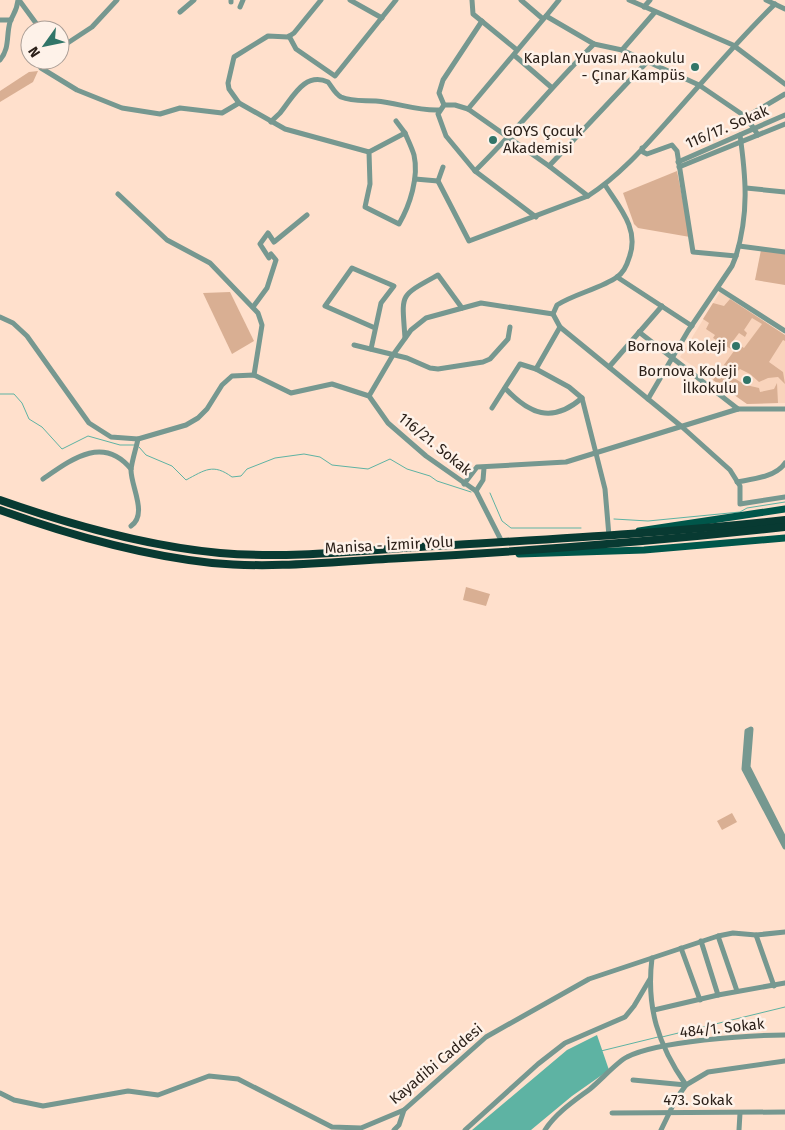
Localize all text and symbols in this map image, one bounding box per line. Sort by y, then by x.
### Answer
north arrow [20,20,70,70]
text: N [25,43,44,60]
place label: Kaplan Yuvası Anaokulu - Çınar Kampüs [524,49,685,84]
marker: Kaplan Yuvası Anaokulu - Çınar Kampüs [689,61,701,73]
street label: 116/17. Sokak [683,101,771,153]
place label: GOYS Çocuk Akademisi [503,122,583,157]
marker: GOYS Çocuk Akademisi [487,134,499,146]
place label: Bornova Koleji [627,337,726,355]
marker: Bornova Koleji [730,340,742,352]
place label: Bornova Koleji İlkokulu [638,362,737,397]
marker: Bornova Koleji İlkokulu [741,374,753,386]
street label: 116/21. Sokak [395,409,476,479]
street label: Manisa - İzmir Yolu [324,533,454,557]
street label: 484/1. Sokak [679,1015,766,1041]
street label: Kayadibi Caddesi [386,1020,486,1108]
street label: 473. Sokak [663,1091,733,1109]

